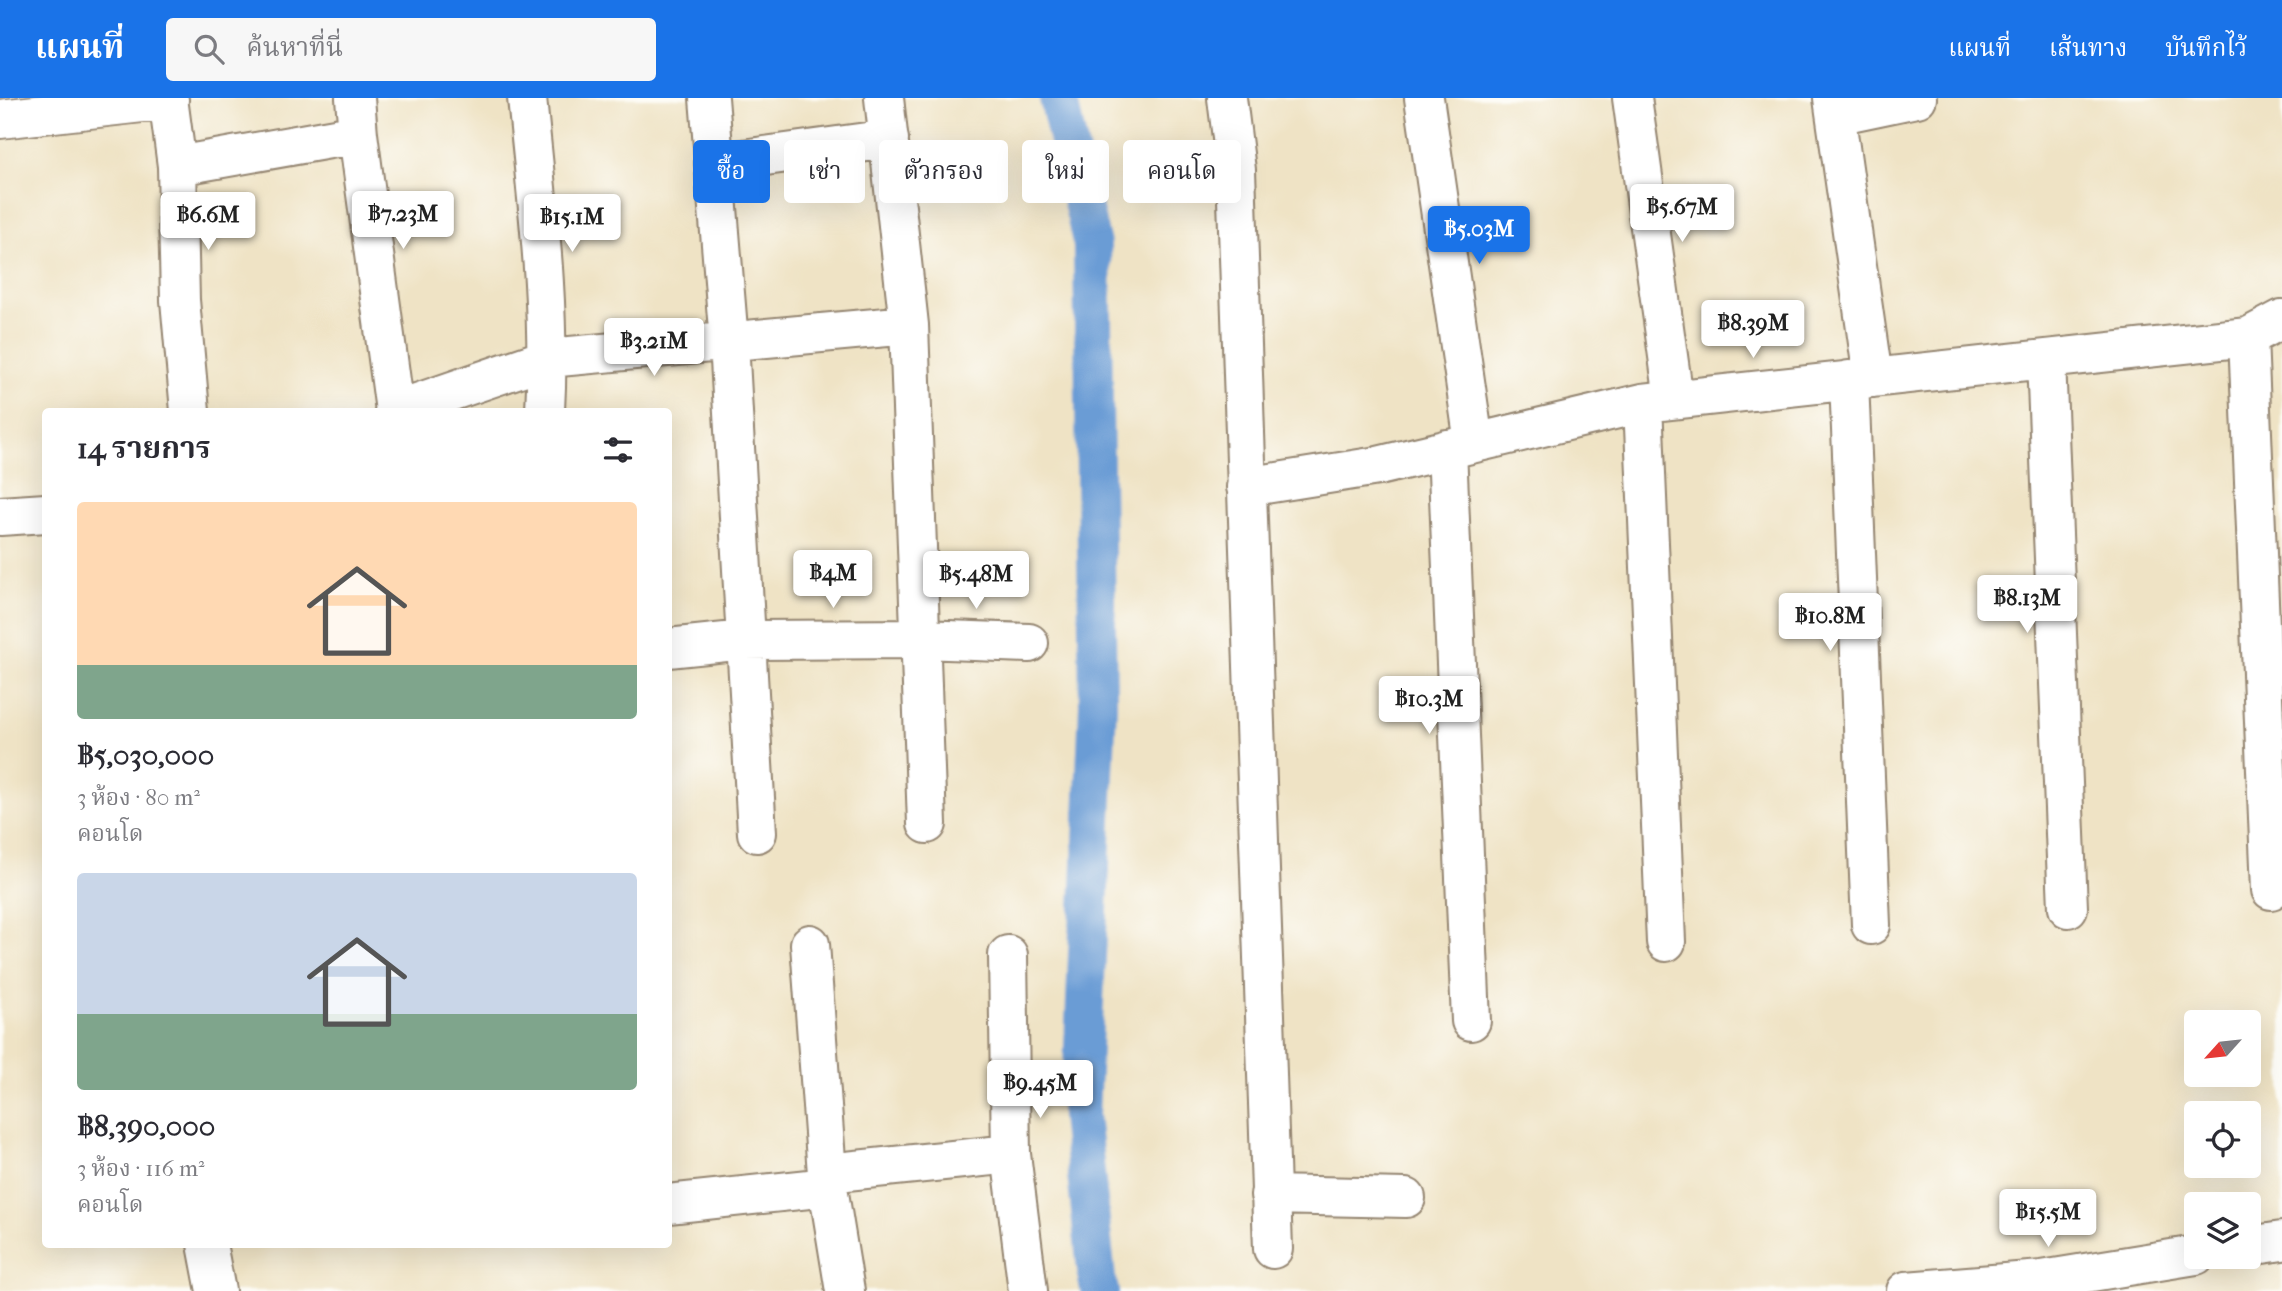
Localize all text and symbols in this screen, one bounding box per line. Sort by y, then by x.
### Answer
search box [166,18,656,81]
text: แผนที่ [35,28,124,67]
icon: search [190,30,228,68]
text: ค้นหาที่นี่ [246,32,343,63]
text: แผนที่ [1948,34,2011,62]
text: เส้นทาง [2049,34,2127,62]
text: บันทึกไว้ [2165,34,2247,62]
chip: ซื้อ [693,140,770,203]
chip: เช่า [784,140,865,203]
chip: ตัวกรอง [879,140,1008,203]
chip: ใหม่ [1022,140,1109,203]
chip: คอนโด [1123,140,1241,203]
pin: ฿5.67M [1625,184,1739,244]
pin: ฿6.6M [159,192,257,252]
pin: ฿7.23M [346,192,460,251]
text: ฿5.67M [1646,193,1718,220]
pin: ฿15.1M [515,194,629,254]
text: ฿7.23M [368,200,438,227]
text: ฿6.6M [176,201,240,228]
text: ฿15.1M [540,203,604,230]
pin: ฿5.03M [1422,206,1536,266]
text: ฿5.03M [1444,215,1514,242]
pin: ฿8.39M [1696,300,1810,360]
text: ฿8.39M [1717,309,1789,336]
pin: ฿3.21M [597,318,711,378]
text: ฿3.21M [620,327,688,354]
text: 14 รายการ [77,431,211,466]
icon: filters [599,431,637,469]
icon: home [294,548,420,674]
pin: ฿4M [799,550,867,610]
pin: ฿5.48M [919,552,1033,611]
text: ฿4M [809,559,857,586]
text: ฿5.48M [939,560,1013,587]
pin: ฿8.13M [1970,575,2084,635]
text: ฿8.13M [1993,584,2061,611]
pin: ฿10.8M [1773,594,1887,653]
text: ฿10.8M [1795,602,1865,629]
pin: ฿10.3M [1372,676,1486,736]
text: ฿10.3M [1395,685,1463,712]
text: ฿5,030,000 [77,738,214,773]
text: 3 ห้อง · 80 m² [77,784,200,811]
text: คอนโด [77,820,144,847]
icon: home [294,919,420,1045]
north arrow [2184,1010,2261,1087]
map controls [2184,1010,2261,1269]
pin: ฿9.45M [983,1060,1097,1120]
text: ฿9.45M [1003,1069,1077,1096]
button: locate [2184,1101,2261,1178]
text: ฿8,390,000 [77,1109,215,1144]
text: 3 ห้อง · 116 m² [77,1155,205,1182]
pin: ฿15.5M [1991,1190,2105,1249]
text: คอนโด [77,1191,144,1218]
button: layers [2184,1192,2261,1269]
text: ฿15.5M [2015,1198,2081,1225]

